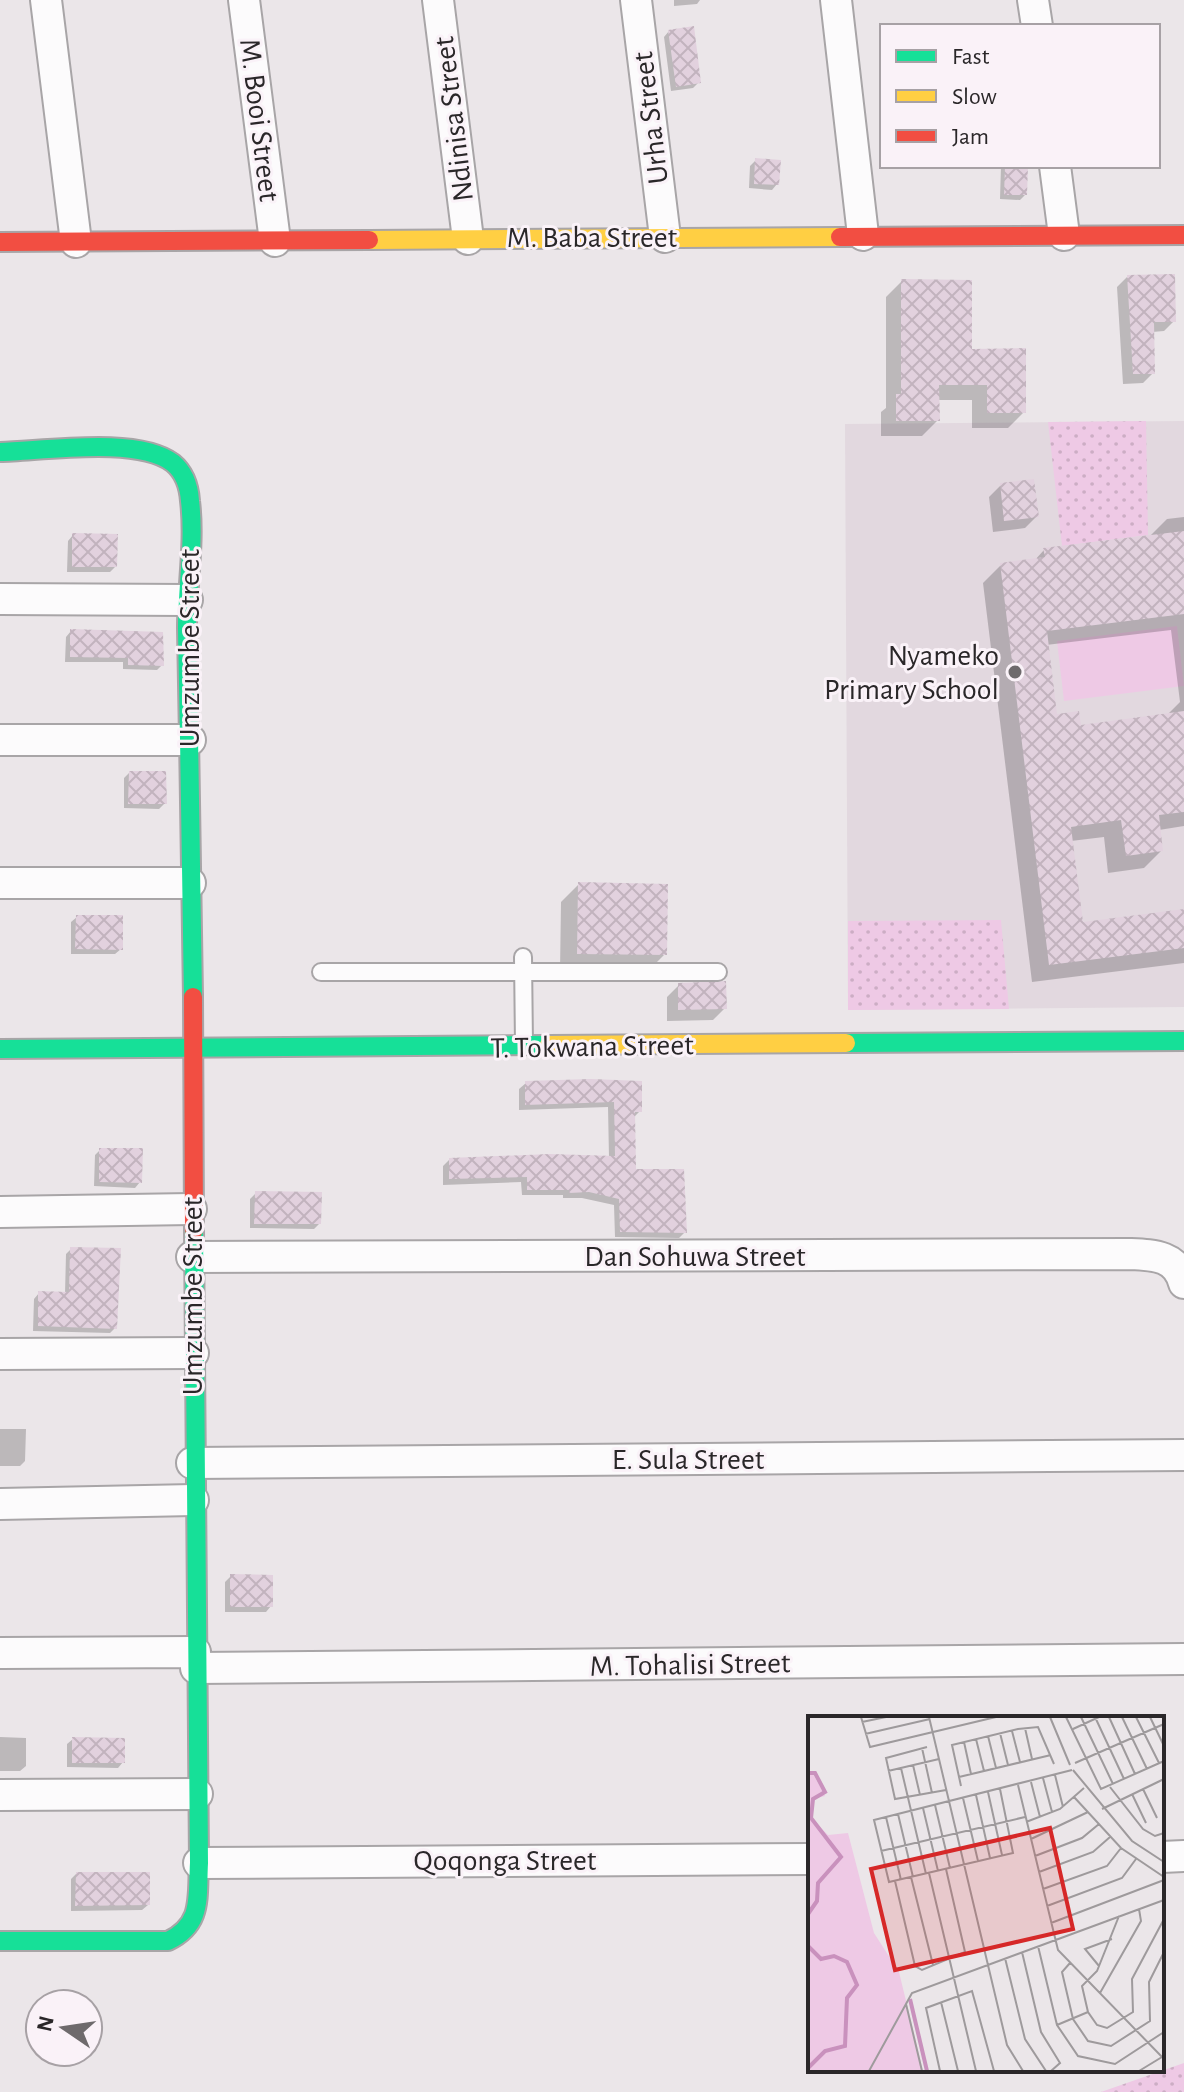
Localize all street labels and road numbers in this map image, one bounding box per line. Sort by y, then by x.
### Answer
street label: Ndinisa Street [429,34,479,203]
street label: M. Booi Street [234,37,284,204]
street label: Urha Street [628,50,674,186]
street label: M. Baba Street [507,223,678,253]
street label: Umzumbe Street [175,548,205,747]
street label: T. Tokwana Street [490,1030,694,1064]
street label: Umzumbe Street [178,1196,208,1395]
street label: Dan Sohuwa Street [584,1242,806,1272]
street label: E. Sula Street [612,1445,765,1475]
street label: M. Tohalisi Street [589,1648,791,1682]
street label: Qoqonga Street [414,1846,597,1876]

